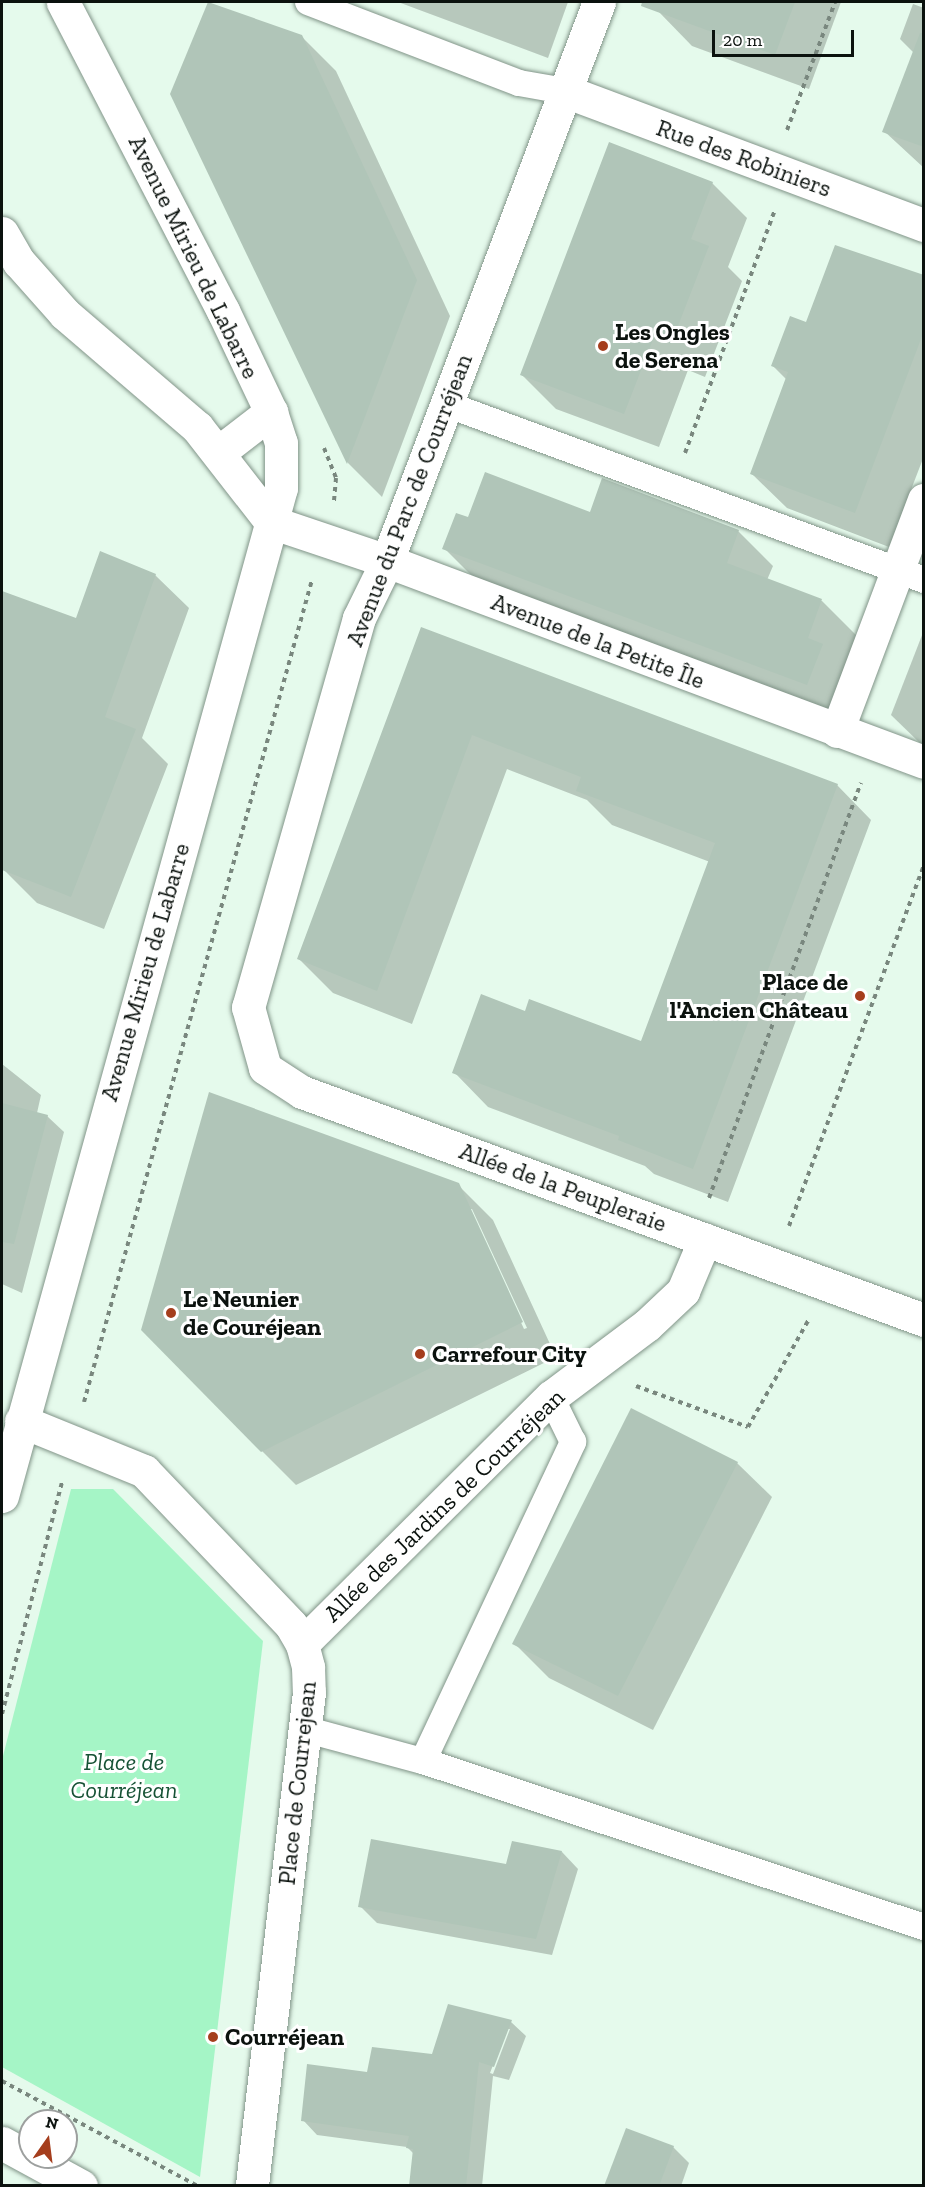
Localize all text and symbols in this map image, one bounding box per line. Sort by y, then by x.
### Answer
scale bar [715,18,858,56]
text: 20 m [723,29,762,51]
street label: Rue des Robiniers [653,113,835,203]
street label: Avenue Mirieu de Labarre [123,131,265,383]
place label: Les Ongles de Serena [615,318,730,374]
marker: Les Ongles de Serena [596,339,610,353]
street label: Avenue du Parc de Courréjean [340,350,478,650]
street label: Avenue de la Petite Île [487,587,709,695]
street label: Avenue Mirieu de Labarre [94,840,196,1104]
place label: Place de l'Ancien Château [670,968,848,1024]
marker: Place de l'Ancien Château [853,989,867,1003]
street label: Allée de la Peupleraie [456,1136,670,1238]
place label: Le Neunier de Couréjean [183,1285,321,1341]
marker: Le Neunier de Couréjean [164,1306,178,1320]
place label: Carrefour City [432,1340,587,1368]
marker: Carrefour City [413,1347,427,1361]
street label: Allée des Jardins de Courréjean [318,1382,570,1628]
street label: Place de Courrejean [272,1680,322,1886]
park label: Place de Courréjean [70,1748,178,1804]
place label: Courréjean [225,2023,344,2051]
marker: Courréjean [206,2030,220,2044]
north arrow [18,2109,78,2169]
text: N [44,2112,60,2134]

